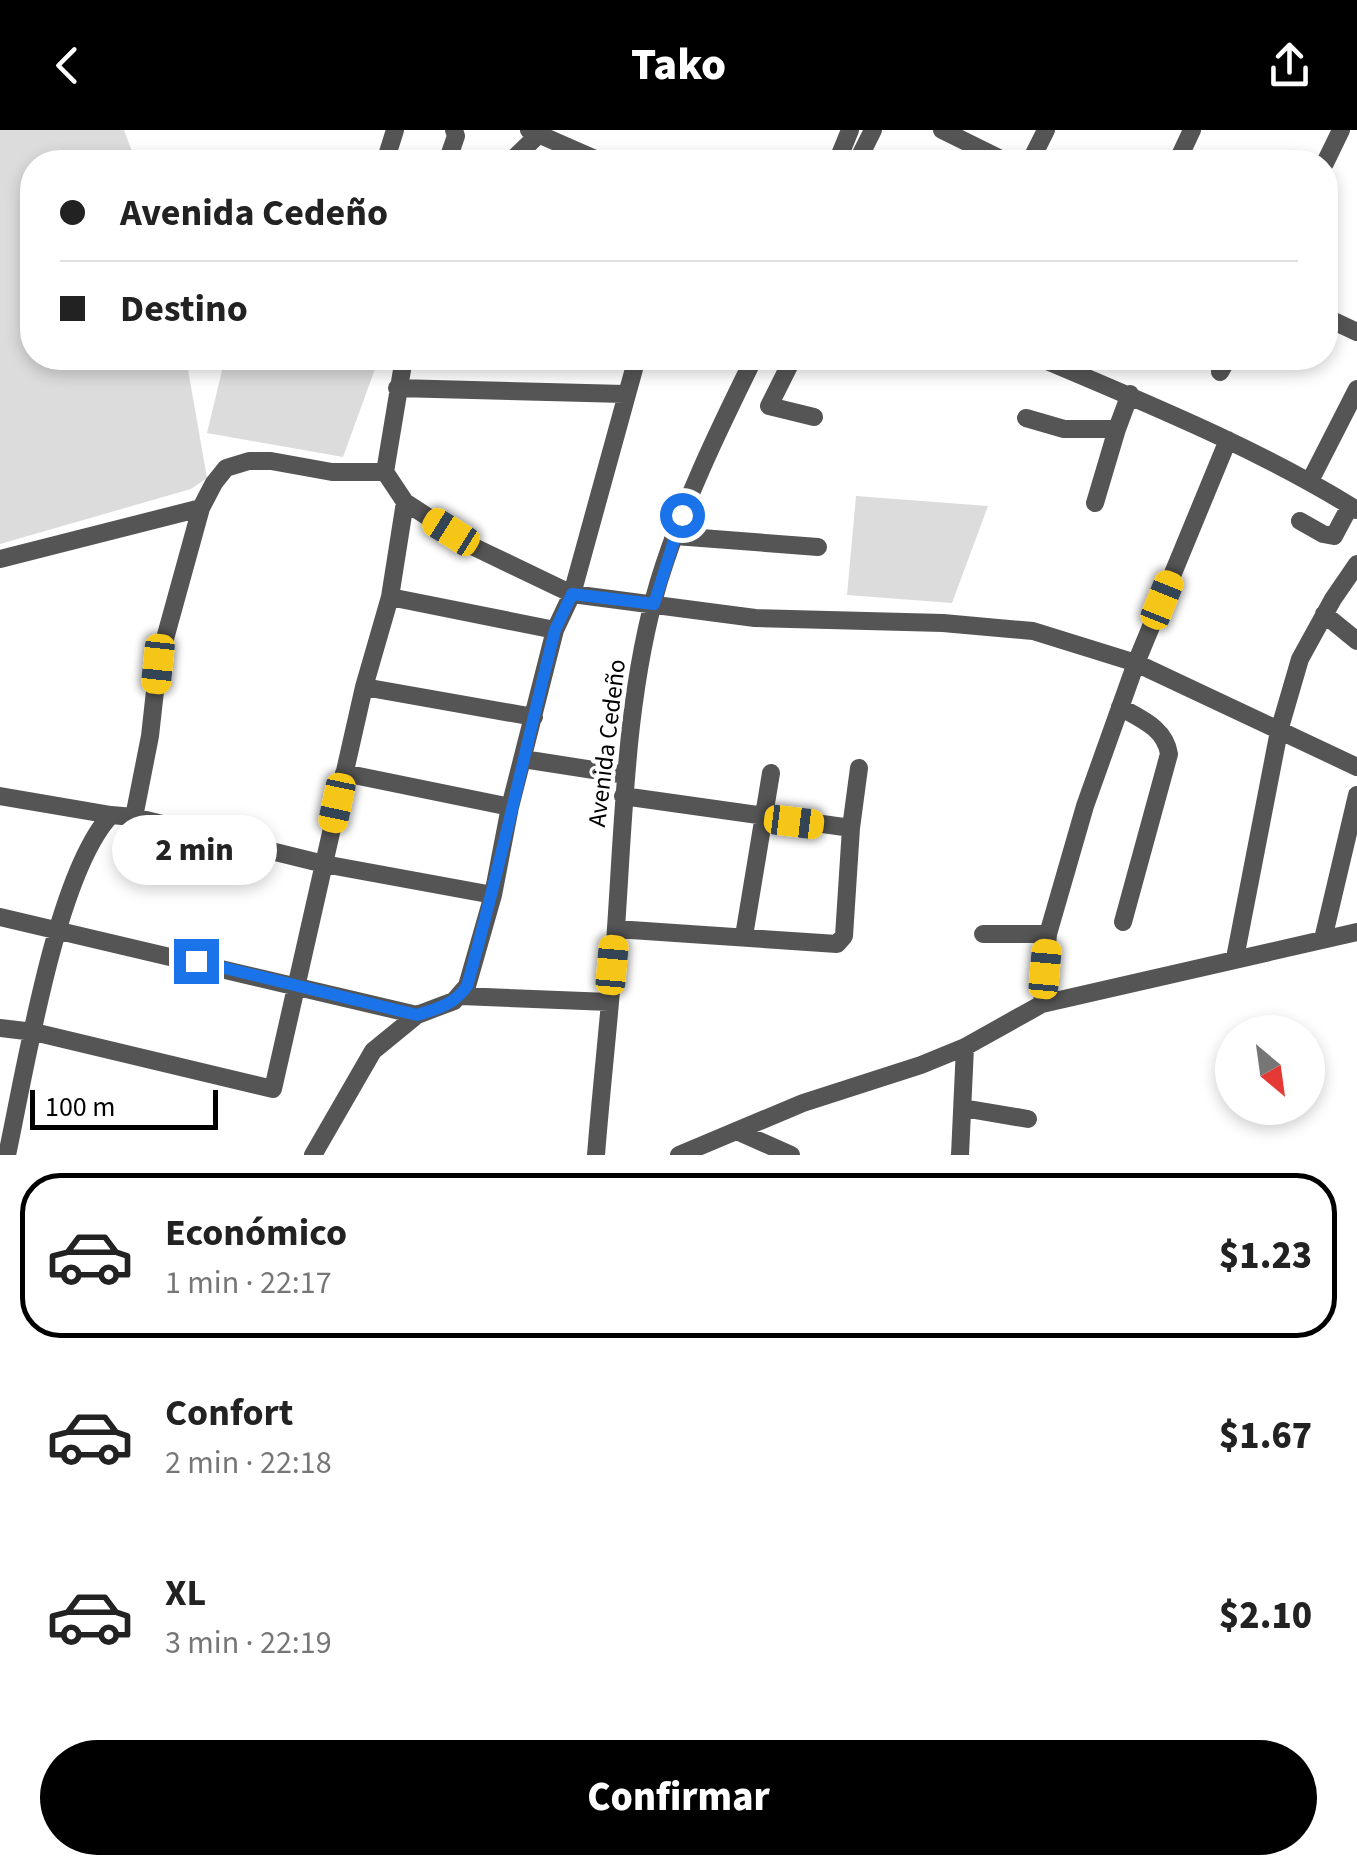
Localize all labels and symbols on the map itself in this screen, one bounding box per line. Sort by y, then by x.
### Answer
route start [660,493,705,538]
car [418,503,484,561]
car [1137,567,1187,633]
car [140,633,176,695]
street label: Avenida Cedeño [579,657,635,829]
car [316,771,358,835]
car [762,803,826,841]
callout: 2 min [114,816,278,886]
car [594,934,630,996]
car [1027,938,1063,1000]
route end [174,939,219,984]
north arrow [1215,1015,1325,1125]
scale bar [30,1085,218,1130]

